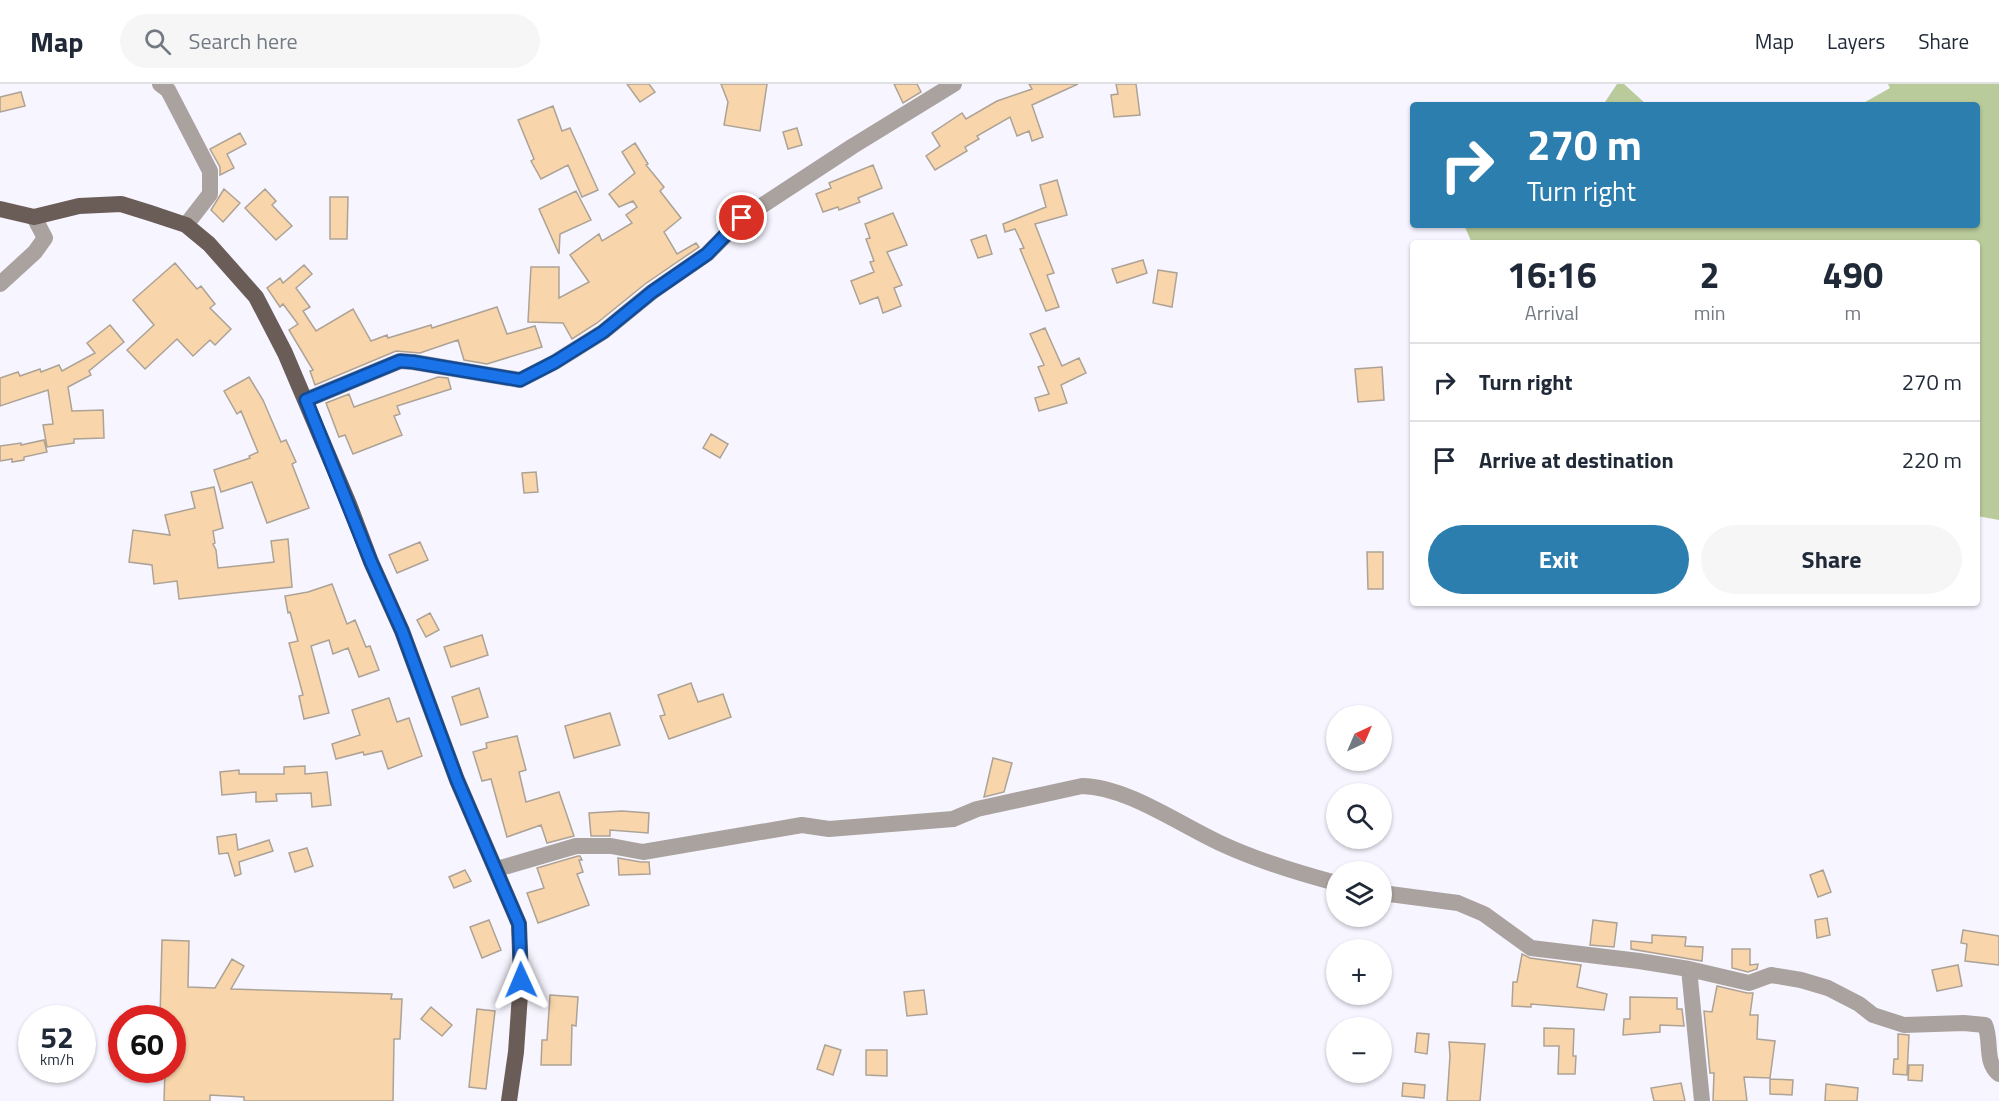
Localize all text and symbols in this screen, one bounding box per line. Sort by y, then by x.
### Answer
search box [120,14,540,68]
text: Map [30,20,84,63]
text: Search here [189,24,298,58]
icon: search [141,25,174,58]
text: Map [1755,25,1794,57]
text: Layers [1827,25,1885,57]
text: Share [1918,25,1969,57]
text: 270 m [1527,112,1642,176]
icon: right [1428,126,1506,204]
text: Turn right [1527,170,1636,211]
pin [716,192,767,243]
icon: arrive [725,201,758,234]
text: 16:16 [1507,247,1597,302]
text: 2 [1700,247,1720,302]
text: 490 [1823,247,1883,302]
text: Arrival [1525,297,1579,328]
text: min [1694,297,1726,328]
text: m [1844,297,1861,328]
text: Turn right [1479,365,1573,399]
text: 270 m [1902,365,1962,399]
icon: right [1428,366,1461,399]
text: Arrive at destination [1479,443,1674,477]
text: 220 m [1902,443,1962,477]
icon: arrive [1428,444,1461,477]
button: Exit [1428,525,1689,594]
button: Share [1701,525,1962,594]
north arrow [1326,705,1392,771]
map controls [1326,705,1392,1083]
button: search [1326,783,1392,849]
button: layers [1326,861,1392,927]
button: + [1326,939,1392,1005]
position arrow [489,948,553,1012]
speed limit sign: 60 [108,1005,186,1083]
text: 52 [40,1014,74,1060]
button: − [1326,1017,1392,1083]
text: km/h [40,1048,74,1071]

